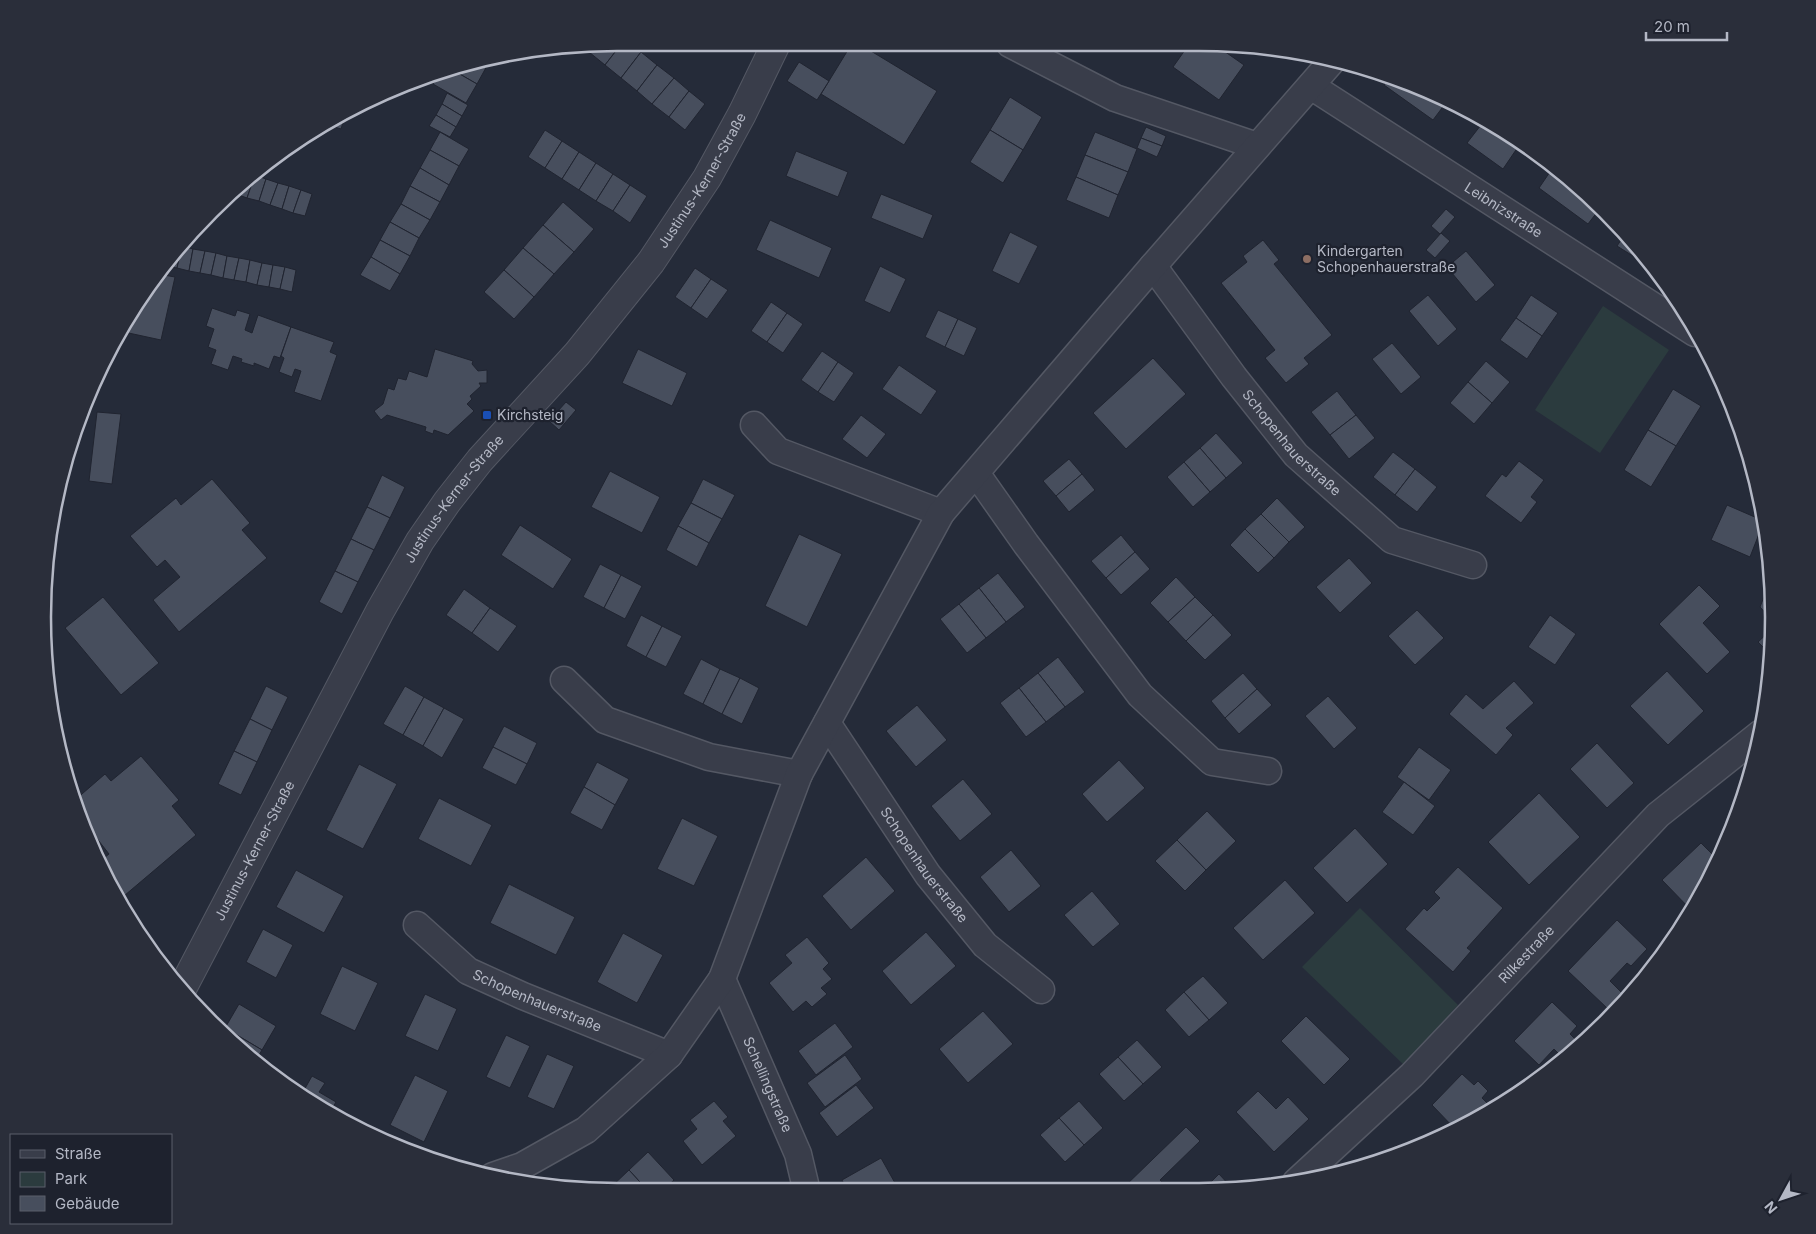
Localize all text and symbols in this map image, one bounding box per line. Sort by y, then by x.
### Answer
scale bar [1646,10,1727,42]
text: 20 m [1654,17,1690,36]
street label: Justinus-Kerner-Straße [654,109,749,251]
street label: Leibnizstraße [1462,178,1546,241]
place label: Kindergarten Schopenhauerstraße [1317,242,1455,275]
marker: Kindergarten Schopenhauerstraße [1301,253,1313,265]
street label: Schopenhauerstraße [1239,386,1345,499]
place label: Kirchsteig [497,406,563,423]
marker: Kirchsteig [481,409,493,421]
street label: Justinus-Kerner-Straße [400,431,507,566]
street label: Justinus-Kerner-Straße [210,777,298,923]
street label: Schopenhauerstraße [877,804,972,926]
street label: Rilkestraße [1494,921,1557,986]
street label: Schopenhauerstraße [470,965,604,1035]
street label: Schellingstraße [740,1034,796,1135]
legend [10,1134,172,1224]
text: Straße [55,1144,102,1163]
text: Park [55,1169,88,1188]
north arrow [1756,1174,1806,1224]
text: Gebäude [55,1194,120,1213]
text: N [1761,1198,1781,1217]

